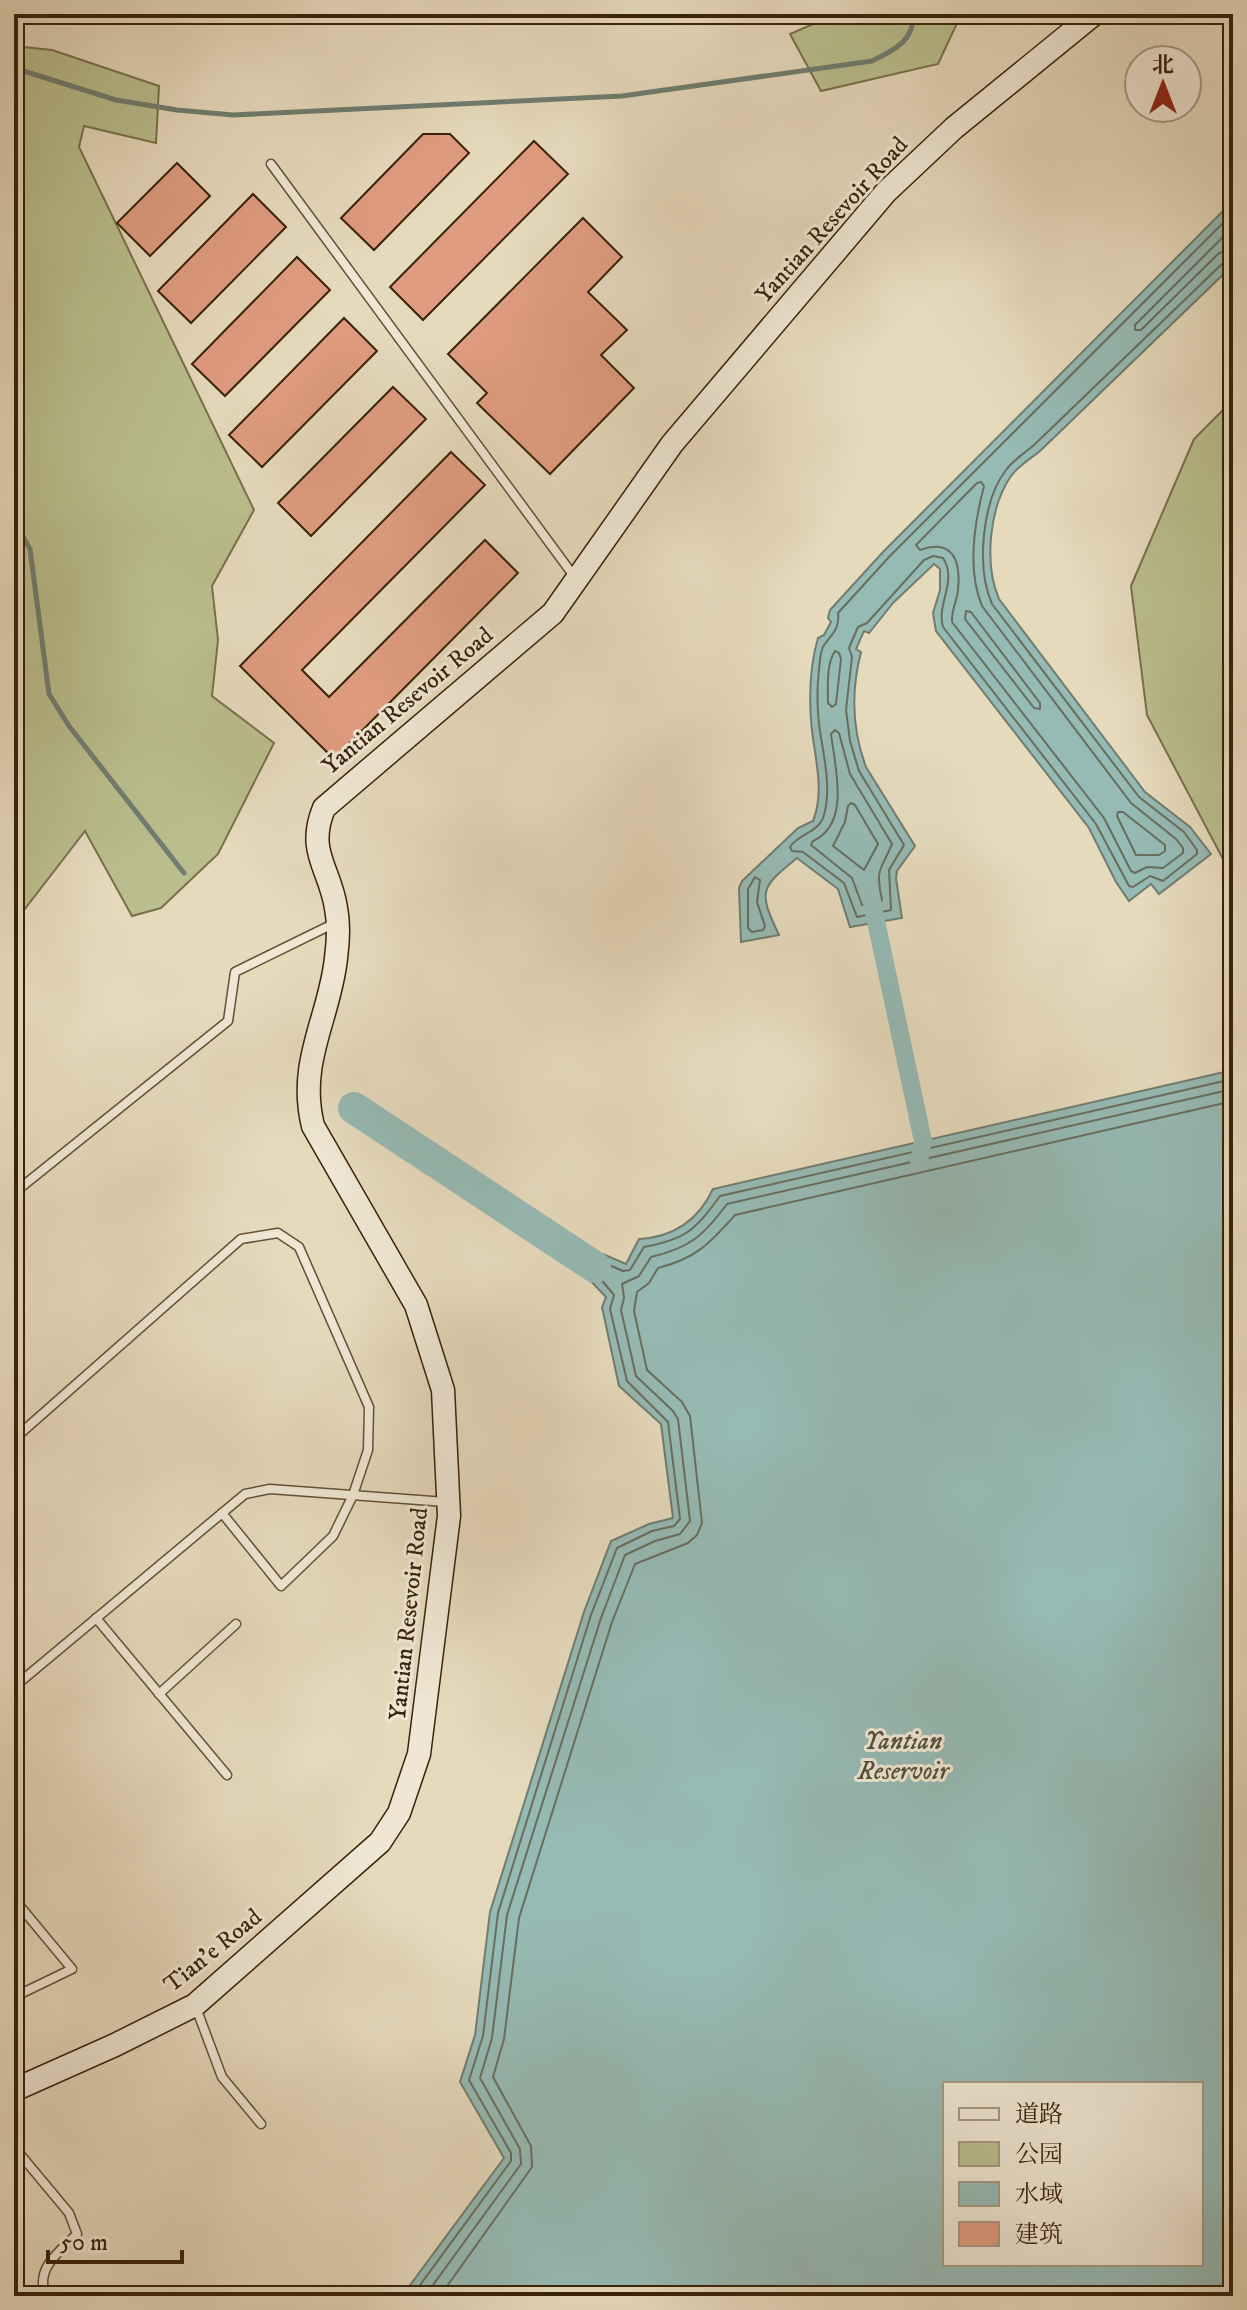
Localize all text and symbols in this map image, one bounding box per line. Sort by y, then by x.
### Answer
north arrow [1123,44,1203,124]
text: 北 [1152,52,1174,79]
street label: Yantian Resevoir Road [749,131,915,309]
street label: Yantian Resevoir Road [316,621,500,781]
street label: Yantian Resevoir Road [383,1506,435,1722]
water label: Yantian Reservoir [857,1725,950,1788]
street label: Tian’e Road [158,1902,268,2000]
legend [943,2082,1203,2266]
text: 道路 [1015,2100,1063,2130]
text: 公园 [1015,2140,1063,2170]
text: 水域 [1015,2180,1063,2210]
scale bar [48,2214,182,2264]
text: 建筑 [1015,2220,1063,2250]
text: 50 m [60,2228,108,2258]

